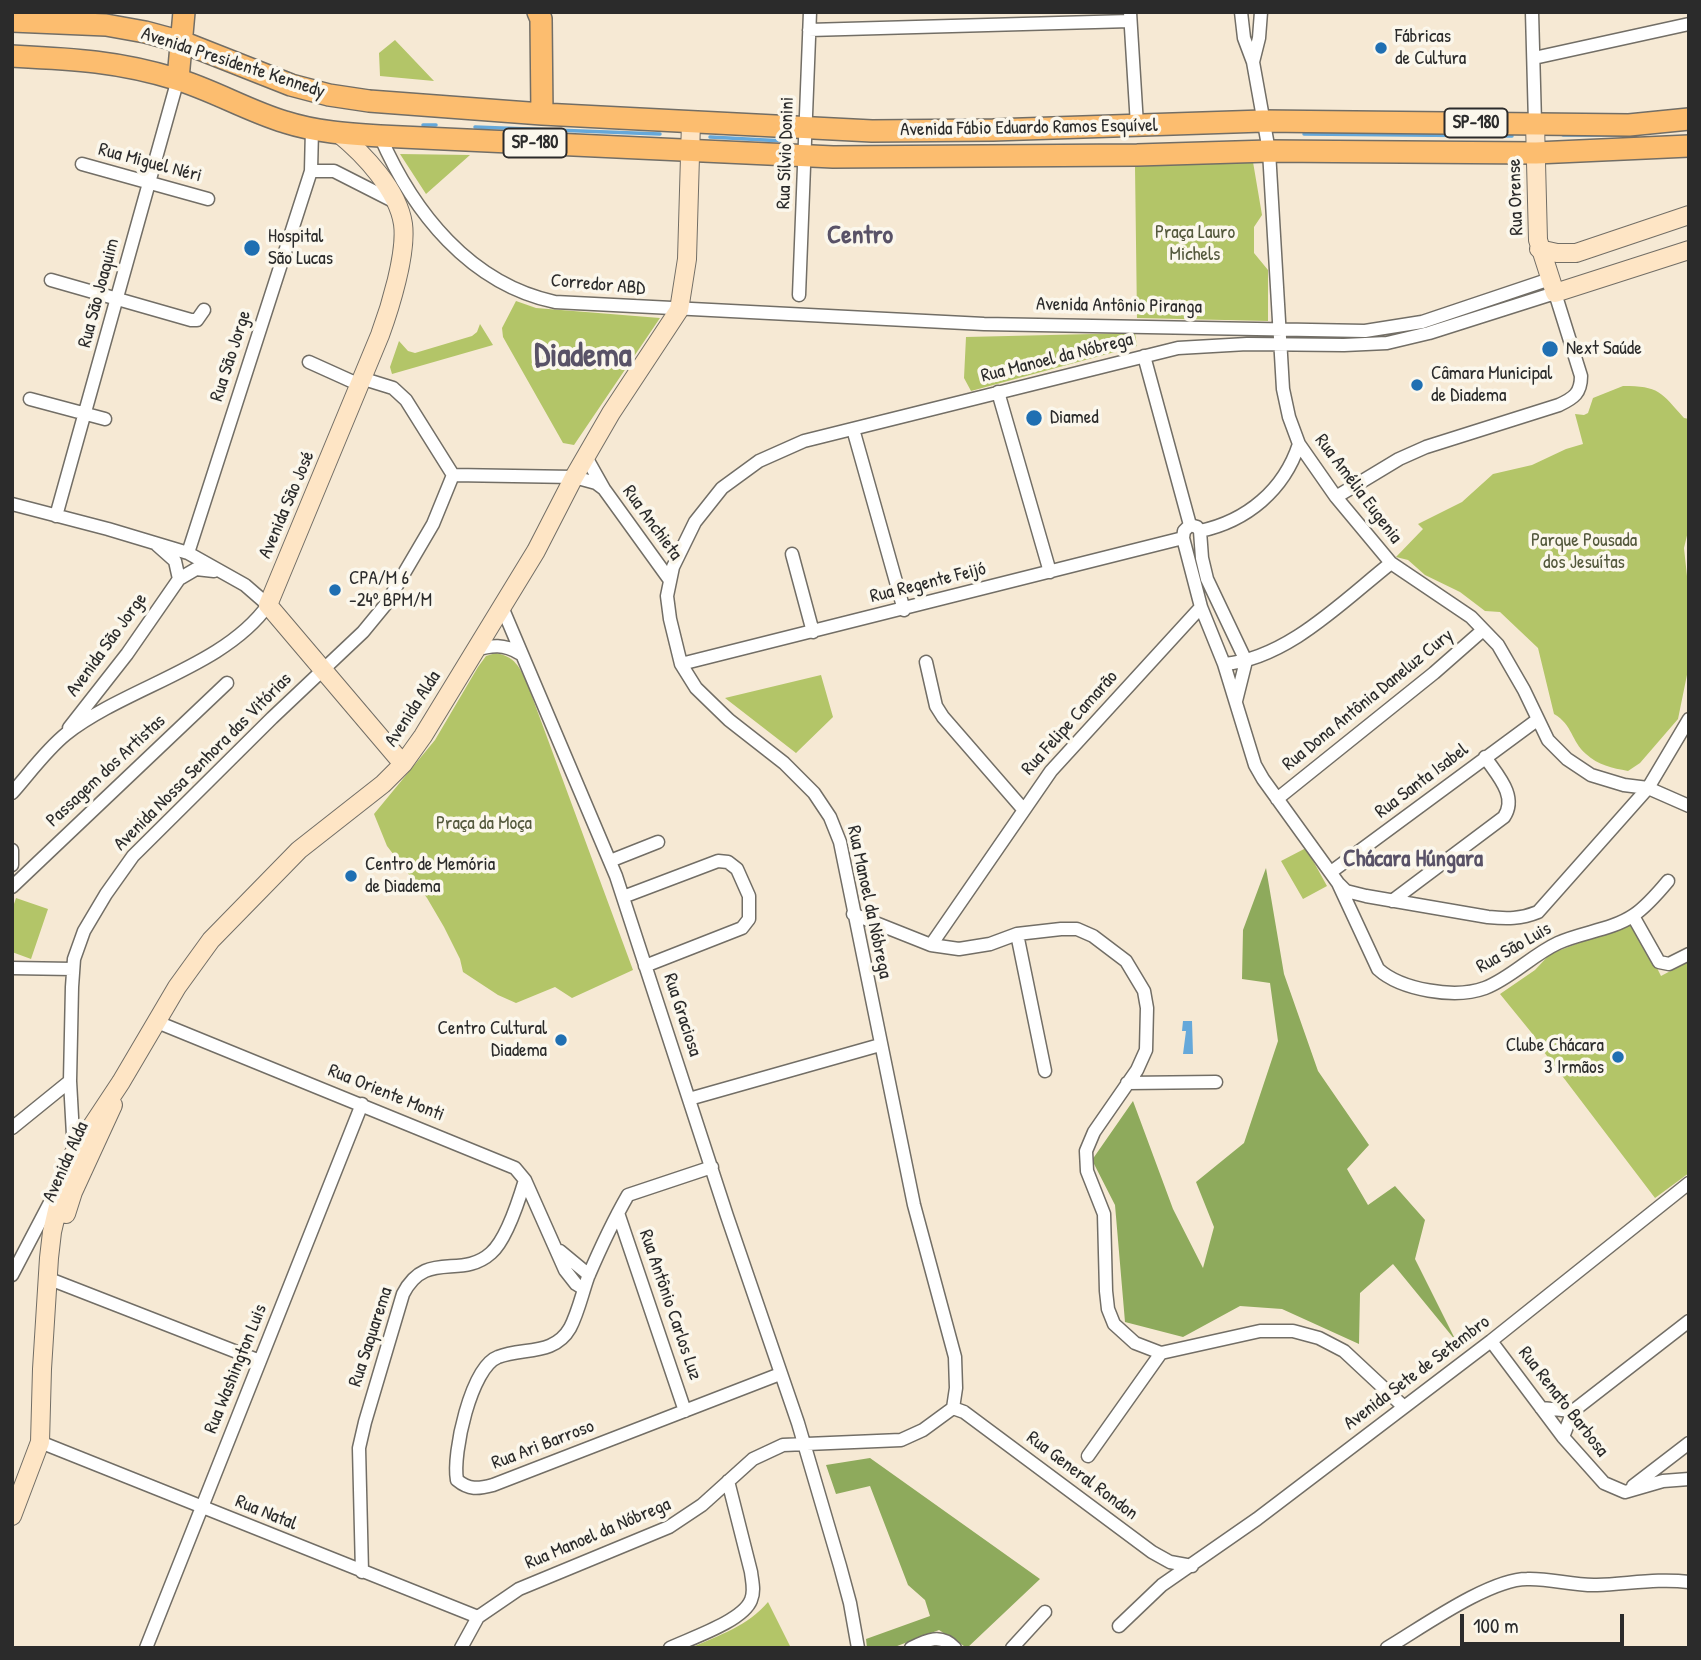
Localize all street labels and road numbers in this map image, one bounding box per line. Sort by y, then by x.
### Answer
street label: Avenida Presidente Kennedy [138,23,328,103]
street label: Rua Sílvio Donini [773,96,799,210]
road number: SP-180 [1444,109,1508,138]
street label: Avenida Fábio Eduardo Ramos Esquível [900,114,1158,142]
road number: SP-180 [504,128,566,158]
street label: Rua Miguel Néri [96,138,204,188]
street label: Rua Orense [1503,158,1529,236]
street label: Rua São Joaquim [74,236,124,350]
street label: Corredor ABD [550,270,646,300]
street label: Avenida Antônio Piranga [1036,293,1202,319]
street label: Rua São Jorge [206,308,256,404]
street label: Rua Manoel da Nóbrega [979,328,1135,388]
street label: Rua Amélia Eugenia [1309,430,1407,548]
street label: Avenida São José [254,448,320,562]
street label: Rua Anchieta [617,481,687,565]
street label: Rua Regente Feijó [868,558,988,608]
street label: Avenida São Jorge [62,589,152,701]
street label: Rua Dona Antônia Daneluz Cury [1278,624,1458,776]
street label: Rua Felipe Camarão [1017,666,1123,780]
street label: Avenida Alda [380,667,446,751]
street label: Avenida Nossa Senhora das Vitórias [109,668,297,856]
street label: Passagem dos Artistas [42,710,170,832]
street label: Rua Santa Isabel [1371,739,1473,823]
street label: Rua Manoel da Nóbrega [842,824,896,980]
street label: Rua São Luis [1473,918,1555,978]
street label: Rua Graciosa [658,971,706,1059]
street label: Rua Oriente Monti [325,1059,447,1127]
street label: Avenida Alda [38,1118,94,1206]
street label: Rua Antônio Carlos Luz [634,1227,706,1383]
street label: Rua Saquarema [344,1284,398,1390]
street label: Rua Washington Luis [200,1301,272,1437]
street label: Avenida Sete de Setembro [1340,1311,1494,1435]
street label: Rua Renato Barbosa [1513,1342,1613,1462]
street label: Rua Ari Barroso [489,1415,597,1475]
street label: Rua General Rondon [1022,1427,1142,1525]
street label: Rua Natal [232,1490,300,1536]
street label: Rua Manoel da Nóbrega [522,1493,674,1575]

